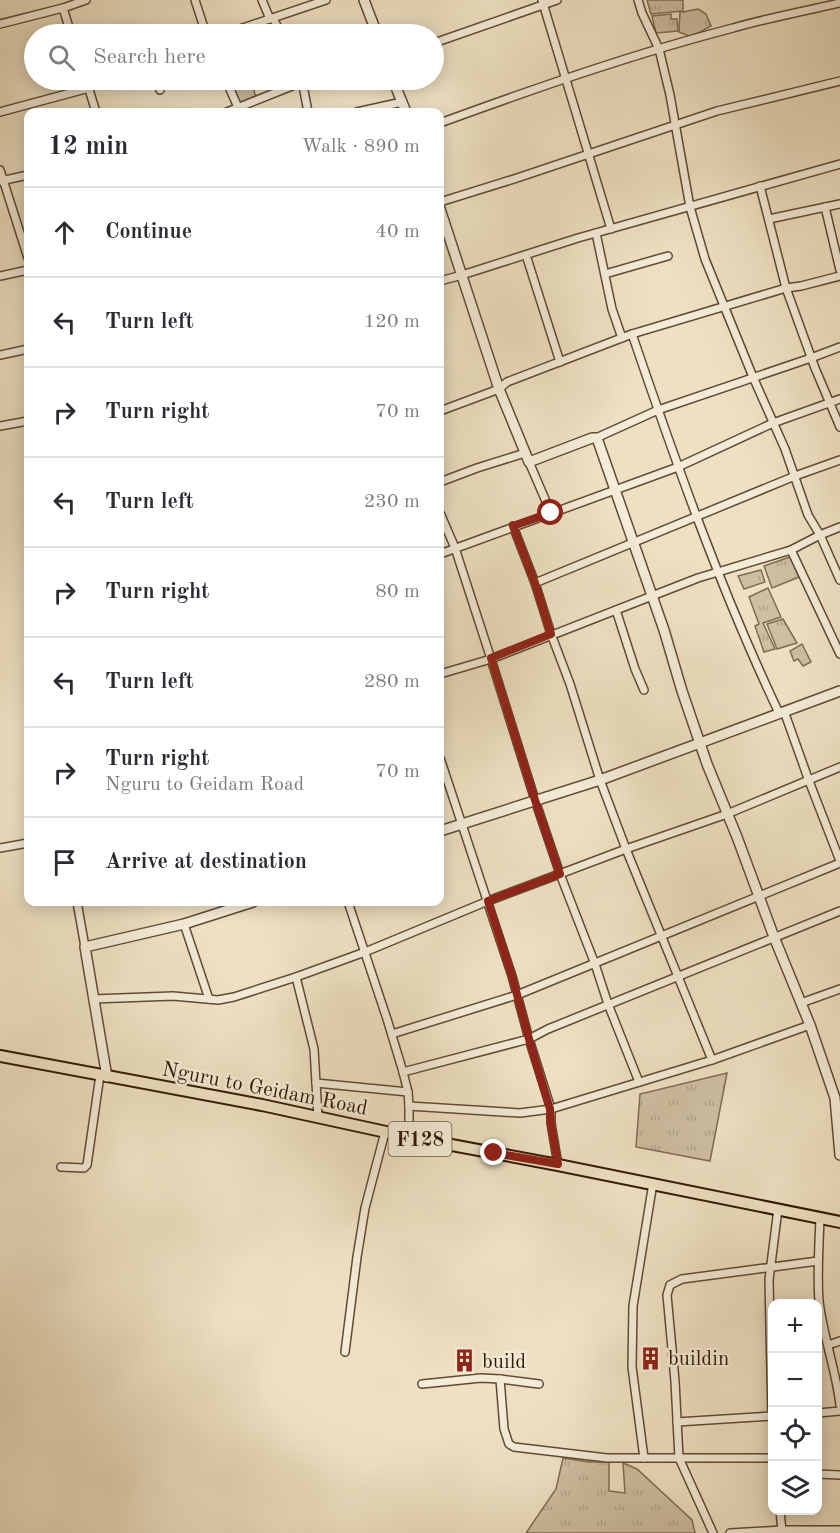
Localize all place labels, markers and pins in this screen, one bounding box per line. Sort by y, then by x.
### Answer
building icon: buildin [637,1345,663,1371]
building icon: build [451,1348,477,1374]
place label: buildin [668,1349,729,1370]
place label: build [482,1352,526,1373]

